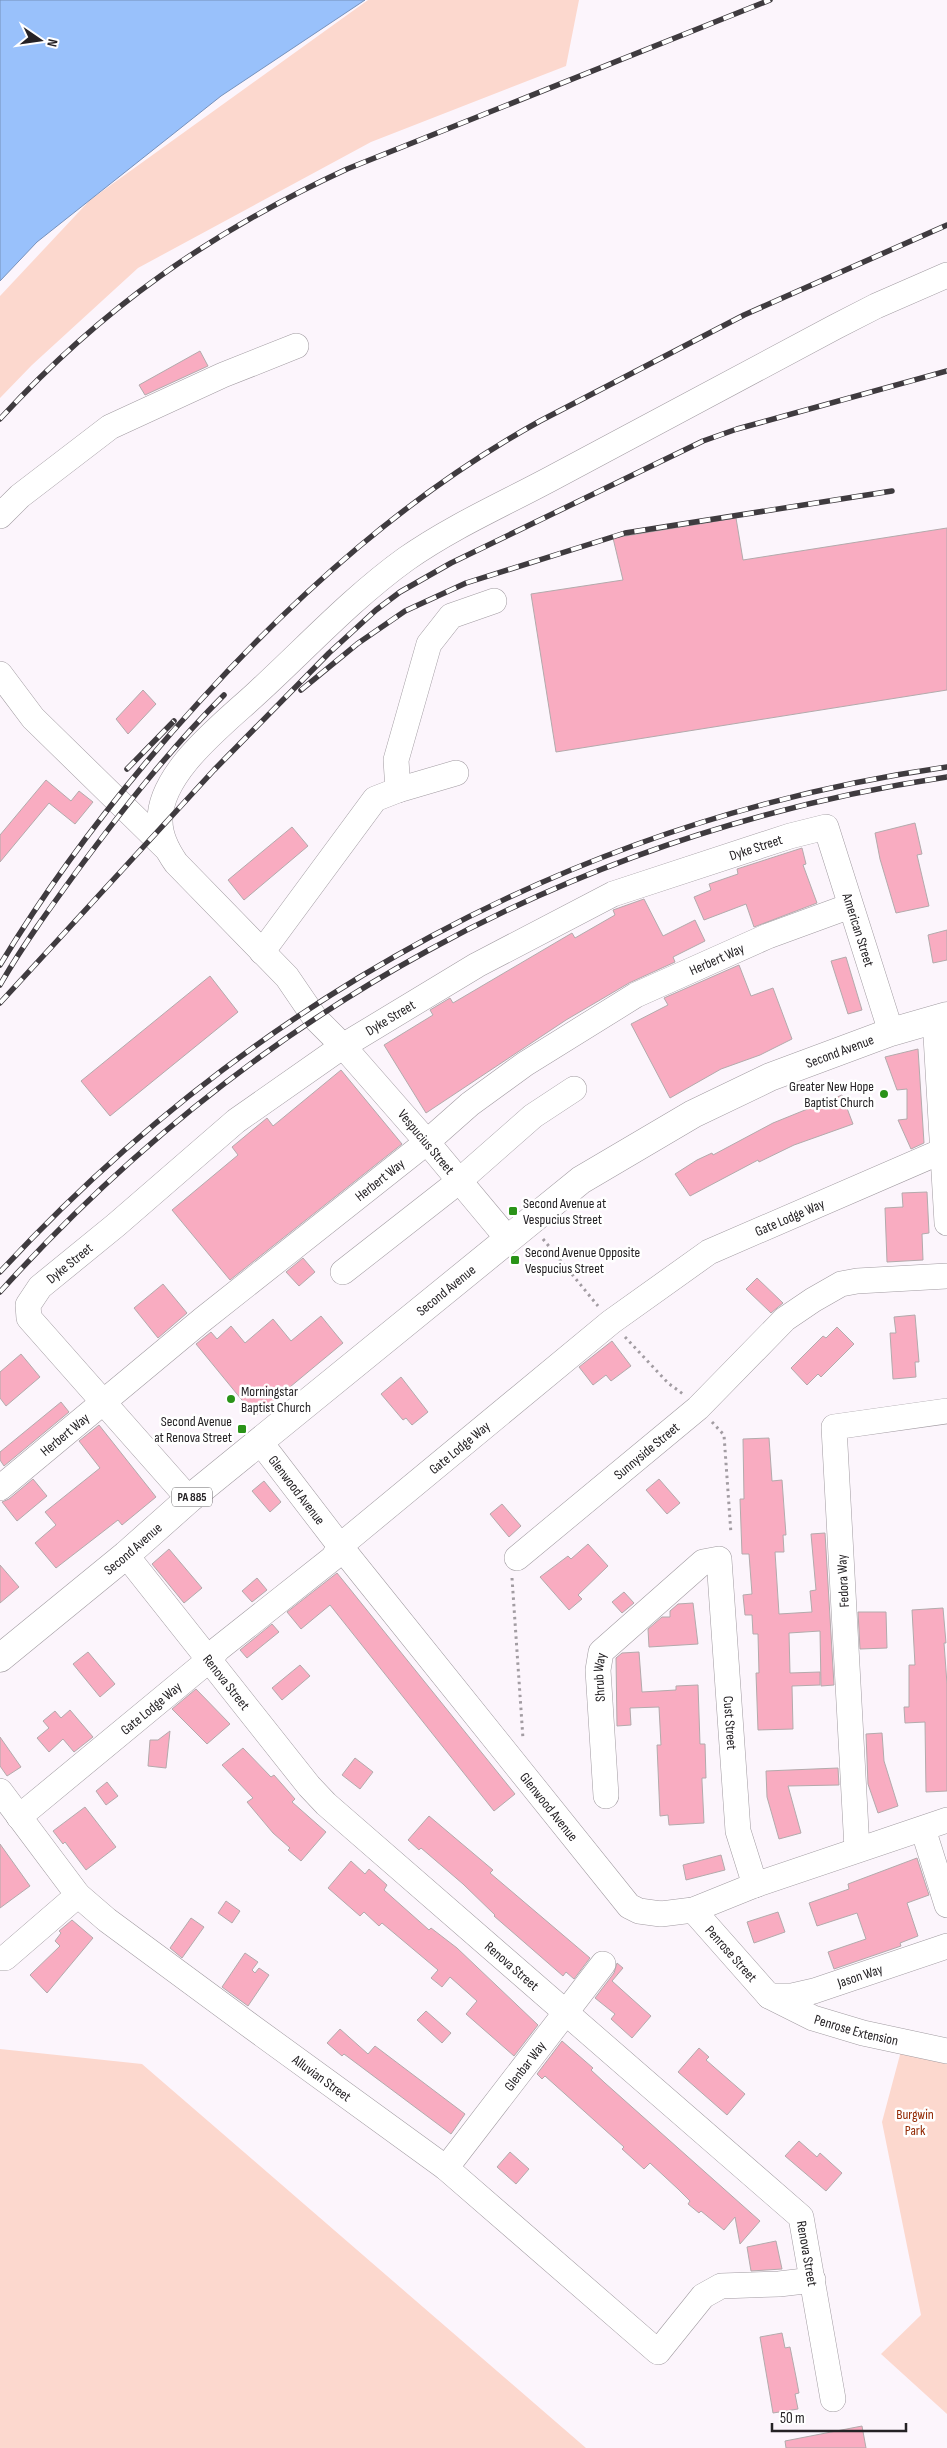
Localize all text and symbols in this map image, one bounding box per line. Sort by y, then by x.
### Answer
north arrow [15,15,65,65]
text: N [43,37,61,48]
street label: Dyke Street [727,831,784,864]
street label: American Street [839,890,878,969]
street label: Herbert Way [686,939,747,979]
street label: Dyke Street [362,996,418,1039]
street label: Second Avenue [803,1031,876,1072]
place label: Greater New Hope Baptist Church [789,1078,874,1111]
marker: Greater New Hope Baptist Church [878,1088,890,1100]
street label: Vespucius Street [394,1106,458,1178]
street label: Herbert Way [351,1154,408,1204]
street label: Gate Lodge Way [752,1194,827,1240]
place label: Second Avenue at Vespucius Street [523,1195,606,1228]
marker: Second Avenue at Vespucius Street [507,1205,519,1217]
street label: Dyke Street [43,1239,96,1287]
place label: Second Avenue Opposite Vespucius Street [525,1244,640,1277]
marker: Second Avenue Opposite Vespucius Street [509,1254,521,1266]
street label: Second Avenue [413,1261,479,1319]
place label: Morningstar Baptist Church [241,1383,311,1416]
marker: Morningstar Baptist Church [225,1393,237,1405]
street label: Herbert Way [37,1409,93,1459]
place label: Second Avenue at Renova Street [154,1413,232,1446]
street label: Gate Lodge Way [425,1417,494,1477]
street label: Sunnyside Street [610,1419,683,1483]
marker: Second Avenue at Renova Street [236,1423,248,1435]
street label: Glenwood Avenue [265,1452,329,1528]
road number: PA 885 [172,1488,212,1506]
street label: Second Avenue [100,1519,165,1578]
street label: Fedora Way [833,1553,853,1608]
street label: Renova Street [199,1651,254,1713]
street label: Shrub Way [589,1651,609,1702]
street label: Gate Lodge Way [117,1678,185,1738]
street label: Cust Street [720,1695,741,1750]
street label: Glenwood Avenue [517,1769,582,1844]
street label: Penrose Street [702,1922,761,1985]
street label: Renova Street [482,1938,543,1994]
street label: Jason Way [834,1960,885,1991]
street label: Penrose Extension [812,2010,900,2049]
street label: Glenbar Way [500,2037,550,2094]
street label: Alluvian Street [288,2050,355,2105]
park label: Burgwin Park [896,2106,934,2139]
street label: Renova Street [793,2220,822,2288]
scale bar [772,2400,906,2432]
text: 50 m [780,2409,805,2428]

